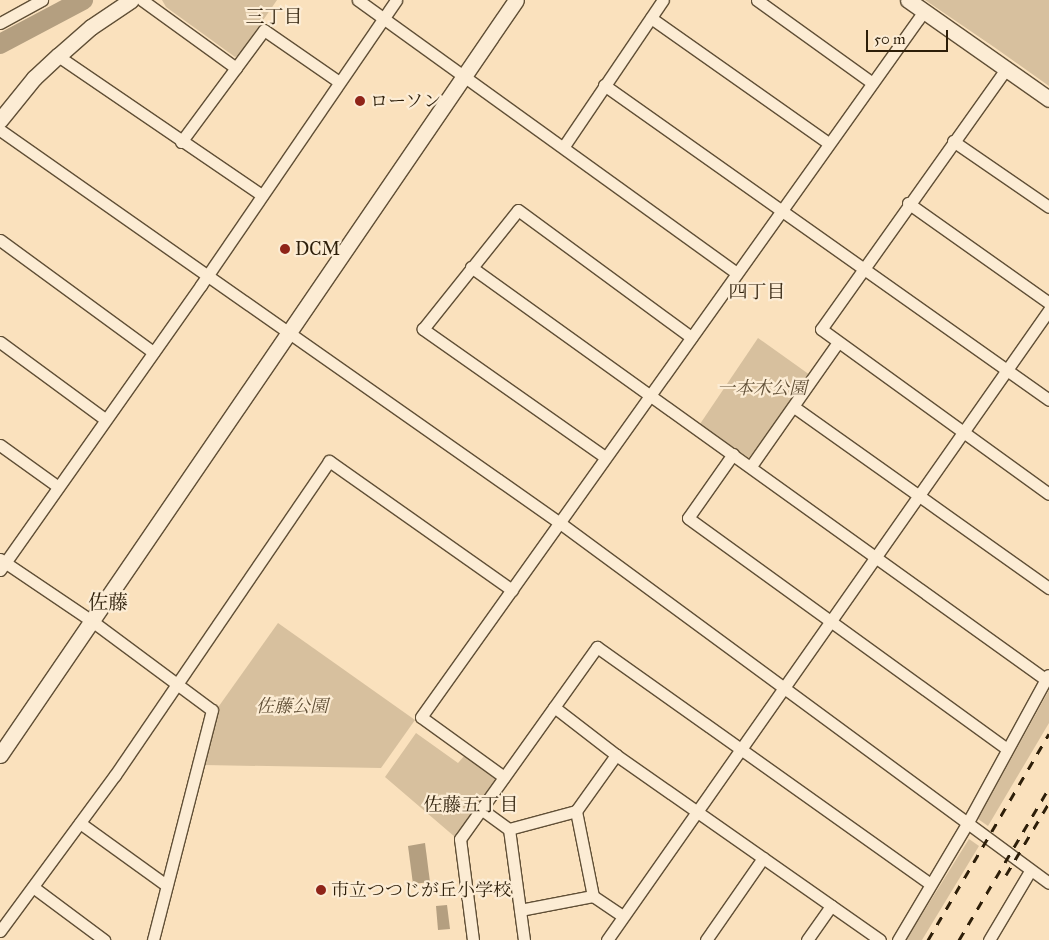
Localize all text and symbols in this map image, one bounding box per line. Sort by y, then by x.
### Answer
district label: 三丁目 [246,6,302,28]
scale bar [869,20,952,52]
text: 50 m [874,30,906,48]
place label: ローソン [370,90,442,112]
marker: ローソン [354,95,366,107]
place label: DCM [295,238,340,260]
marker: DCM [279,243,291,255]
district label: 四丁目 [729,281,785,303]
park label: 一本木公園 [717,377,807,399]
district label: 佐藤 [88,590,128,614]
park label: 佐藤公園 [256,695,328,717]
district label: 佐藤五丁目 [424,794,518,816]
place label: 市立つつじが丘小学校 [331,879,511,901]
marker: 市立つつじが丘小学校 [315,884,327,896]

